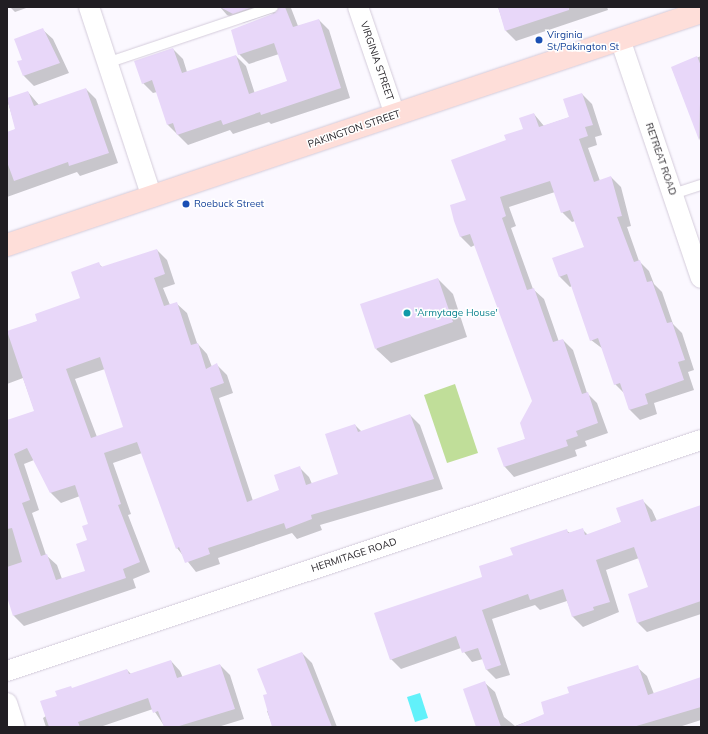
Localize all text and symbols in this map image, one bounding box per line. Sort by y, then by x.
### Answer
street label: VIRGINIA STREET [358,20,396,102]
place label: Virginia St/Pakington St [547,28,619,52]
marker: Virginia St/Pakington St [534,35,544,45]
street label: PAKINGTON STREET [306,108,402,150]
street label: RETREAT ROAD [643,121,679,197]
place label: Roebuck Street [194,198,264,210]
marker: Roebuck Street [181,199,191,209]
place label: 'Armytage House' [415,307,498,319]
marker: 'Armytage House' [402,308,412,318]
street label: HERMITAGE ROAD [310,536,398,574]

